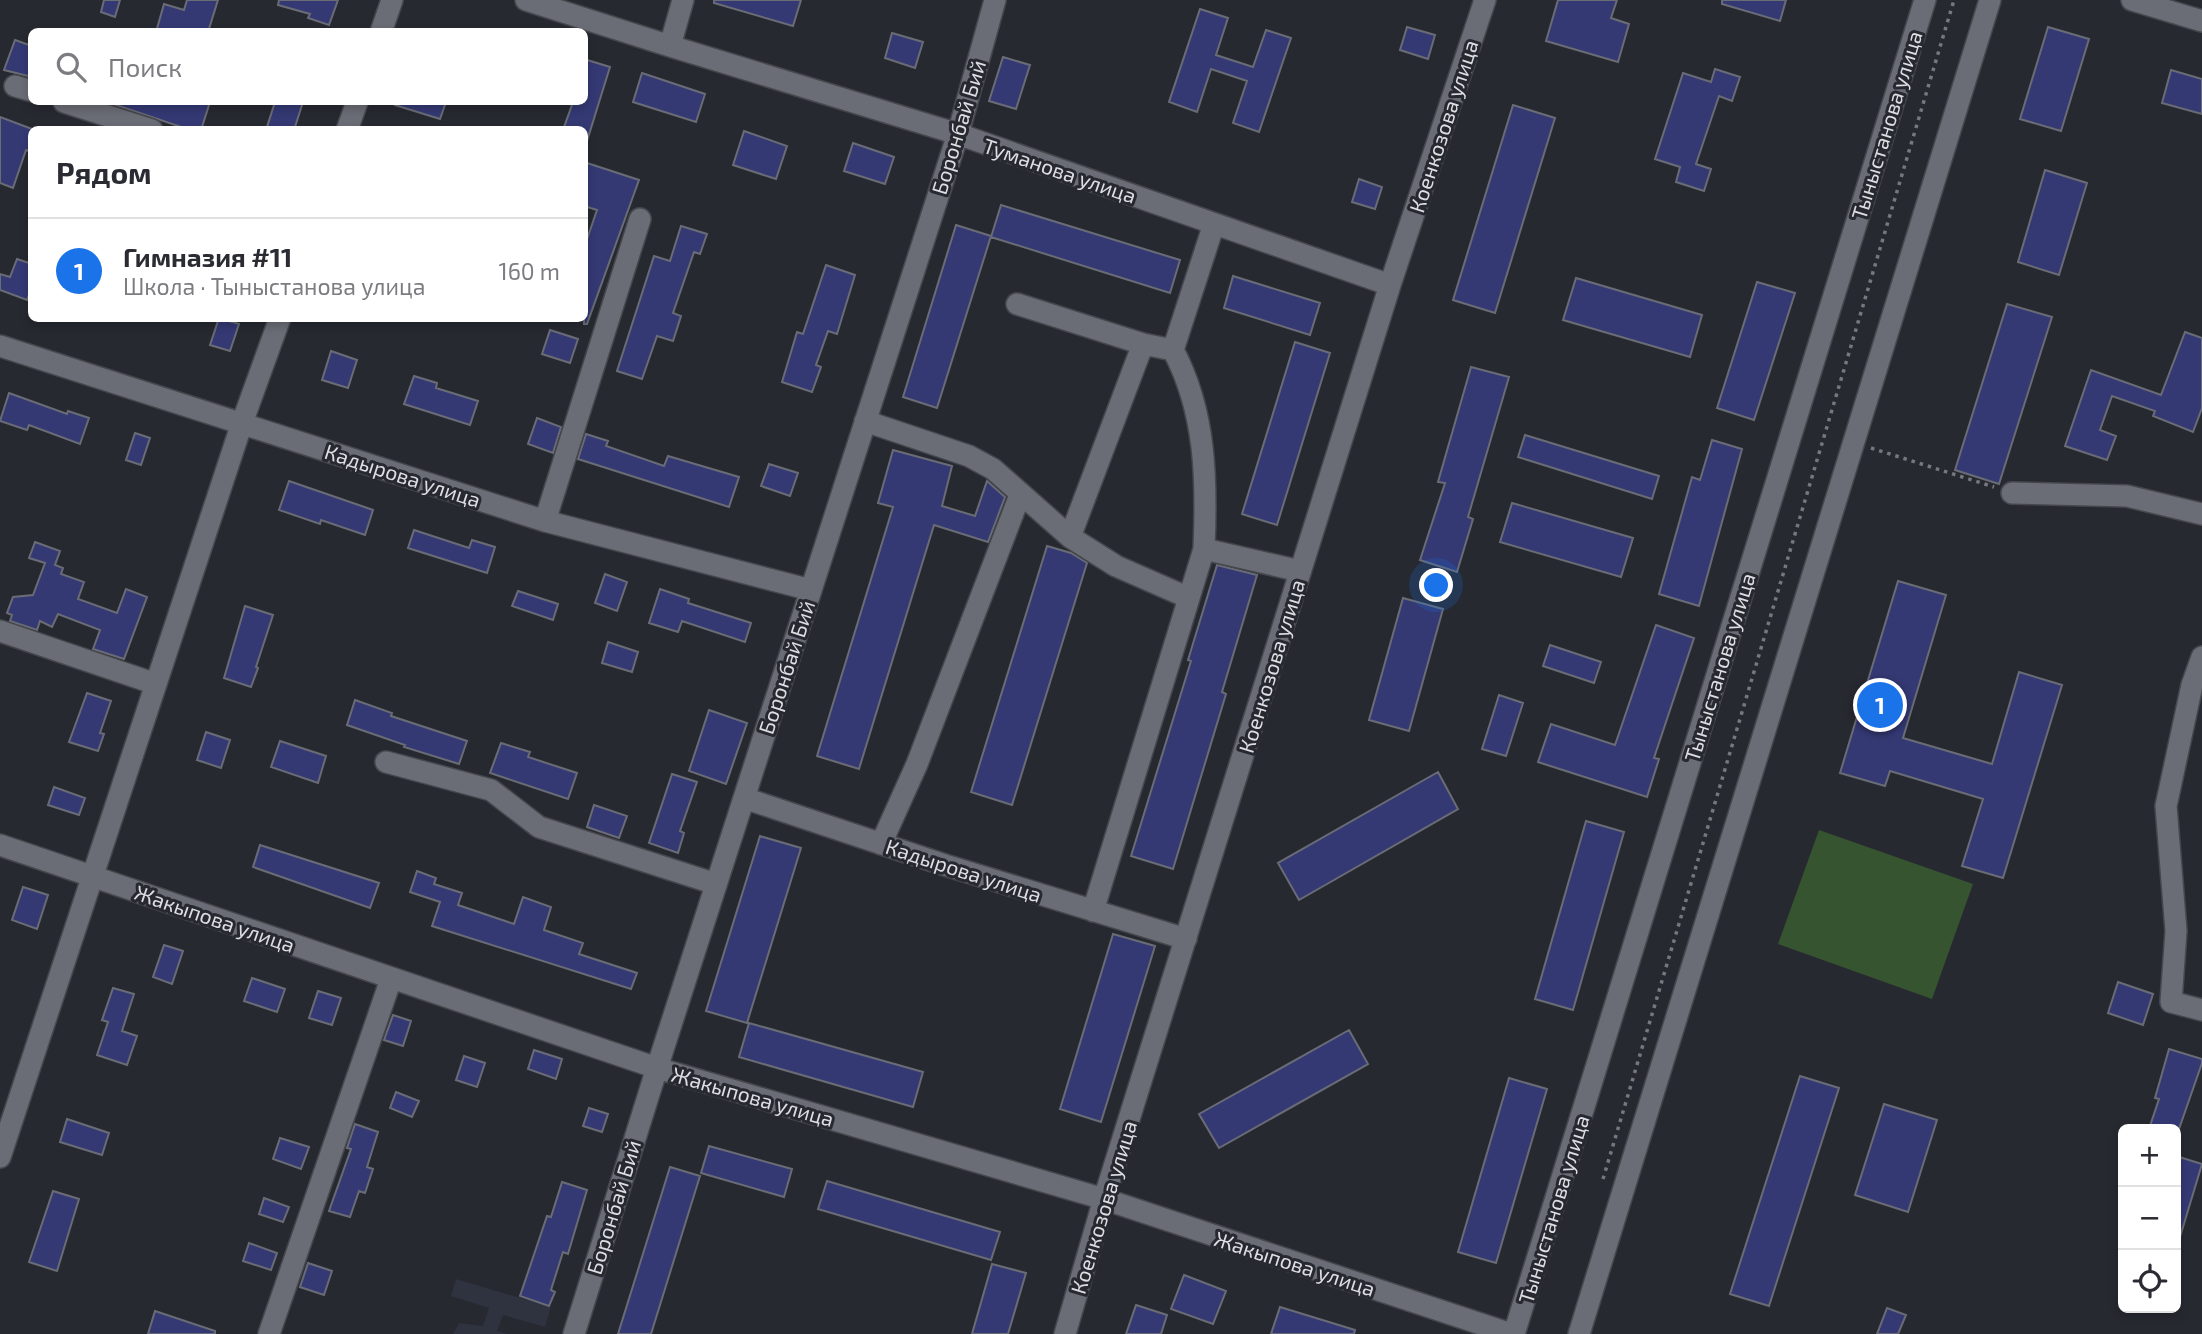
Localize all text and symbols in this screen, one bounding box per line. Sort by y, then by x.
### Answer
search box [28,28,588,105]
street label: Тыныстанова улица [1845,28,1928,223]
street label: Коенкозова улица [1403,37,1484,216]
icon: search [52,48,90,86]
text: Поиск [108,51,182,82]
street label: Боронбай Бий [926,57,990,197]
street label: Туманова улица [980,132,1140,209]
text: Рядом [56,154,152,190]
text: Гимназия #11 [123,241,292,272]
text: 1 [74,257,84,285]
text: 160 m [499,257,560,285]
text: Школа · Тыныстанова улица [123,272,425,300]
street label: Кадырова улица [322,438,484,513]
your location [1419,568,1453,602]
street label: Тыныстанова улица [1678,570,1761,765]
street label: Коенкозова улица [1233,576,1310,756]
street label: Боронбай Бий [753,597,819,737]
pin: 1 [1857,679,1903,731]
street label: Кадырова улица [883,833,1045,908]
street label: Жакыпова улица [131,879,298,958]
street label: Жакыпова улица [669,1061,837,1132]
street label: Тыныстанова улица [1512,1112,1595,1307]
street label: Коенкозова улица [1065,1117,1142,1297]
map controls [2118,1124,2181,1313]
button: + [2118,1124,2181,1187]
street label: Боронбай Бий [581,1137,645,1277]
button: − [2118,1187,2181,1250]
street label: Жакыпова улица [1211,1225,1379,1302]
button: locate [2118,1250,2181,1313]

